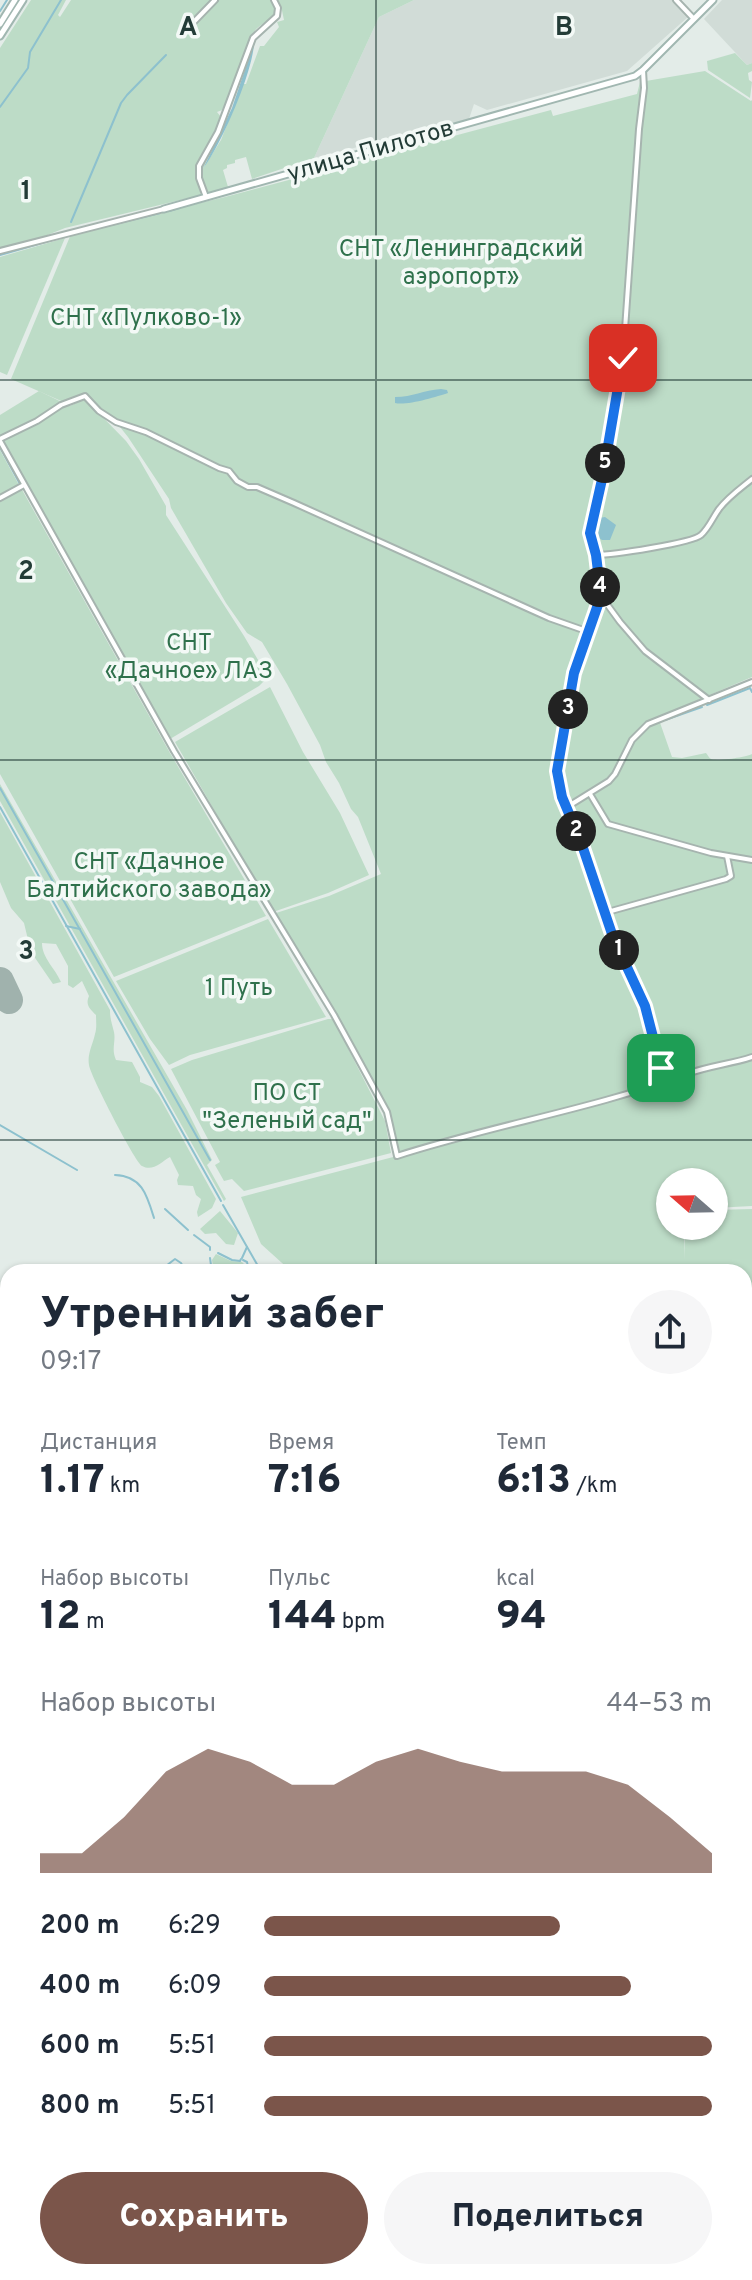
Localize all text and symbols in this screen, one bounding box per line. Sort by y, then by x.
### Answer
text: A [179,12,197,45]
text: B [555,12,573,45]
street label: улица Пилотов [284,114,457,190]
text: 1 [21,176,31,209]
park label: СНТ «Ленинградский аэропорт» [339,235,583,293]
park label: СНТ «Пулково-1» [50,304,242,334]
pin [589,324,657,392]
icon: check [601,336,645,380]
pin: 5 [585,443,625,483]
text: 5 [598,449,612,476]
text: 2 [18,556,34,589]
pin: 4 [580,567,620,607]
text: 4 [593,573,607,600]
park label: СНТ «Дачное» ЛАЗ [105,629,273,687]
pin: 3 [548,689,588,729]
text: 3 [561,695,575,722]
pin: 2 [556,811,596,851]
text: 2 [569,817,583,844]
park label: СНТ «Дачное Балтийского завода» [26,848,272,906]
pin: 1 [599,930,639,970]
text: 3 [18,936,34,969]
text: 1 [615,936,623,963]
park label: 1 Путь [205,974,273,1004]
pin [627,1034,695,1102]
icon: arrive [639,1046,683,1090]
park label: ПО СТ "Зеленый сад" [202,1079,372,1137]
north arrow [656,1168,728,1240]
map controls [656,1168,728,1240]
text: Утренний забег [40,1288,384,1344]
button: share [628,1290,712,1374]
text: 09:17 [40,1346,101,1379]
text: Дистанция [40,1430,157,1457]
text: Время [268,1430,334,1457]
text: Темп [496,1430,547,1457]
text: 1.17 [40,1457,105,1507]
text: 7:16 [268,1457,341,1507]
text: 6:13 [496,1457,571,1507]
text: km [105,1473,140,1500]
text: /km [571,1473,617,1500]
text: Набор высоты [40,1566,189,1593]
text: Пульс [268,1566,331,1593]
text: kcal [496,1566,535,1593]
text: 12 [40,1593,81,1643]
text: 144 [268,1593,337,1643]
text: 94 [496,1593,547,1643]
text: m [81,1609,105,1636]
text: bpm [337,1609,385,1636]
text: Набор высоты [40,1688,216,1721]
text: 44–53 m [607,1688,712,1721]
text: 200 m [40,1910,119,1943]
text: 6:29 [168,1910,221,1943]
text: 400 m [40,1970,120,2003]
text: 6:09 [168,1970,222,2003]
text: 600 m [40,2030,120,2063]
text: 5:51 [168,2030,216,2063]
text: 800 m [40,2090,120,2123]
text: 5:51 [168,2090,216,2123]
button: Сохранить [40,2172,368,2264]
button: Поделиться [384,2172,712,2264]

